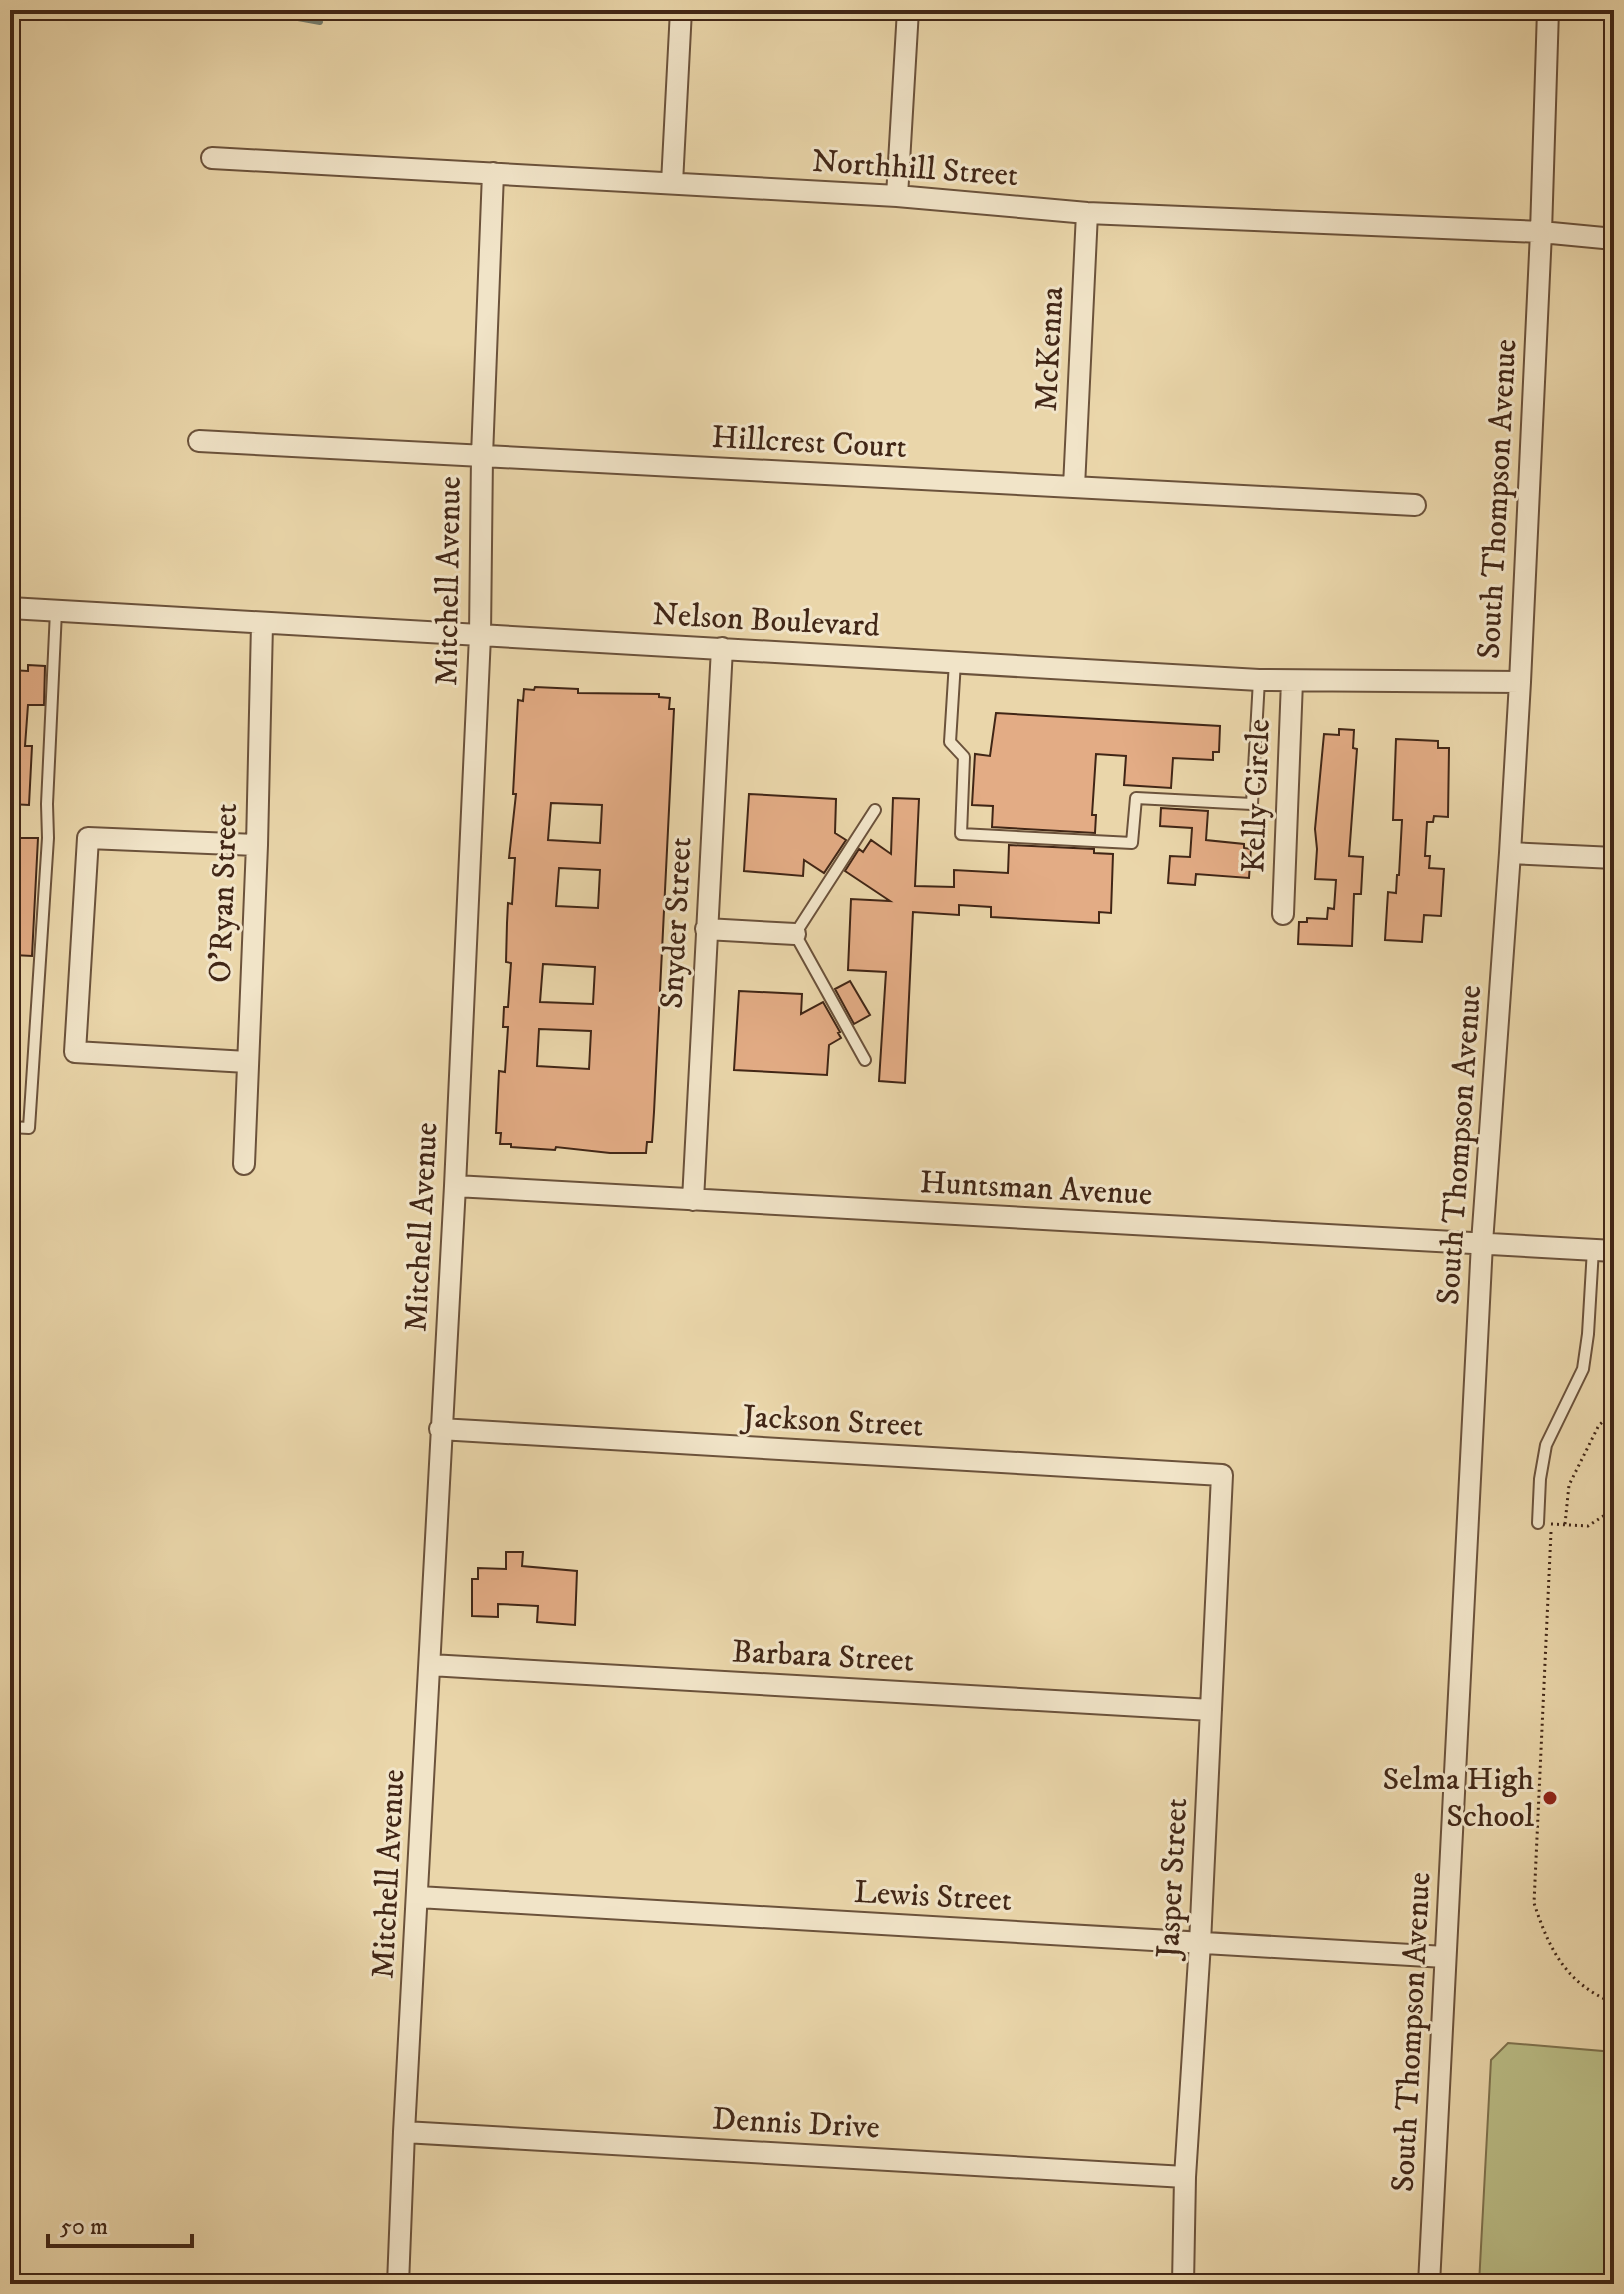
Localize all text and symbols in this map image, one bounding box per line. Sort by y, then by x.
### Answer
street label: Northhill Street [810,142,1020,196]
street label: McKenna [1027,285,1073,412]
street label: South Thompson Avenue [1470,338,1526,660]
street label: Hillcrest Court [710,418,908,468]
street label: Mitchell Avenue [427,476,471,686]
street label: Nelson Boulevard [651,595,881,647]
street label: Kelly Circle [1234,718,1280,874]
street label: O'Ryan Street [201,802,247,984]
street label: Snyder Street [653,836,701,1010]
street label: South Thompson Avenue [1429,984,1491,1306]
street label: Mitchell Avenue [397,1121,447,1333]
street label: Huntsman Avenue [919,1163,1153,1215]
street label: Jackson Street [739,1397,924,1447]
street label: Barbara Street [731,1632,915,1682]
place label: Selma High School [1382,1760,1534,1837]
street label: Mitchell Avenue [364,1768,414,1980]
marker: Selma High School [1541,1789,1559,1807]
street label: Jasper Street [1149,1797,1197,1962]
street label: South Thompson Avenue [1384,1871,1440,2193]
street label: Lewis Street [853,1873,1013,1921]
street label: Dennis Drive [711,2100,881,2148]
scale bar [48,2198,192,2248]
text: 50 m [60,2212,108,2242]

